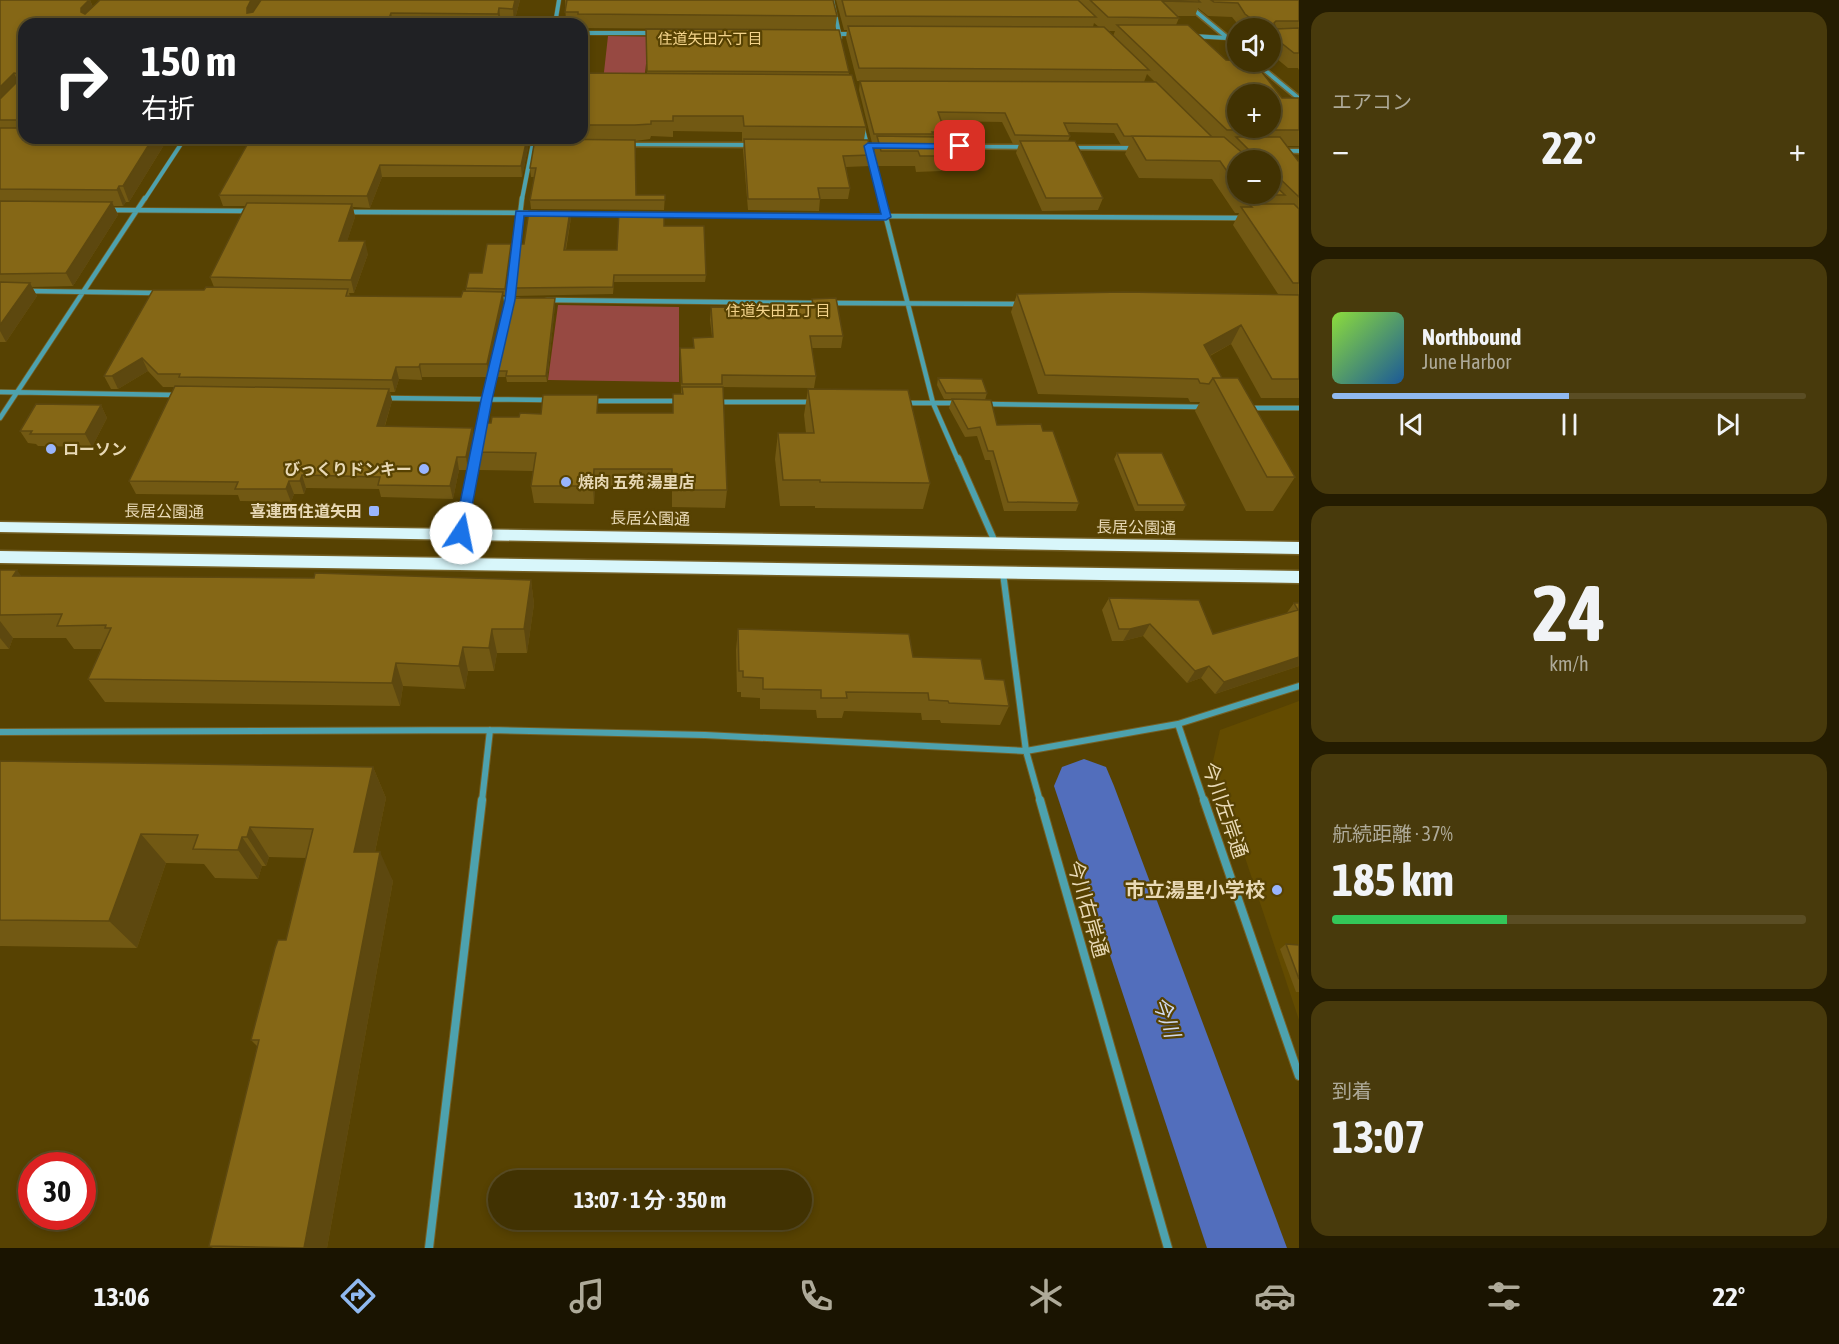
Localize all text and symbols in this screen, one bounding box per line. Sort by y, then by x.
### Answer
map controls [1227,18,1281,204]
button: sound [1227,18,1281,72]
district label: 住道矢田六丁目 [657,30,763,47]
text: 150 m [141,37,236,85]
icon: right [42,42,120,120]
button: + [1227,84,1281,138]
text: エアコン [1332,90,1412,113]
text: 右折 [141,93,195,124]
pin [934,120,985,171]
text: 22° [1542,122,1596,174]
icon: arrive [943,129,976,162]
text: − [1332,130,1349,168]
text: + [1789,130,1806,168]
button: − [1227,150,1281,204]
district label: 住道矢田五丁目 [725,302,831,319]
text: Northbound [1422,324,1521,350]
text: June Harbor [1422,350,1511,373]
icon: previous [1395,408,1428,441]
icon: pause [1553,408,1586,441]
icon: next [1711,408,1744,441]
place label: ローソン [63,440,127,458]
marker: ローソン [44,442,58,456]
place label: びっくりドンキー [284,460,412,478]
marker: びっくりドンキー [417,462,431,476]
place label: 焼肉 五苑 湯里店 [578,473,694,491]
marker: 焼肉 五苑 湯里店 [559,475,573,489]
street label: 長居公園通 [124,501,204,521]
position arrow [429,501,493,565]
place label: 喜連西住道矢田 [250,502,362,520]
marker: 喜連西住道矢田 [367,504,381,518]
street label: 長居公園通 [610,508,690,528]
street label: 長居公園通 [1096,517,1176,537]
text: 24 [1532,568,1606,658]
text: km/h [1549,652,1589,675]
street label: 今川左岸通 [1198,759,1253,861]
text: 航続距離 · 37% [1332,822,1453,845]
text: 185 km [1332,854,1454,906]
street label: 今川右岸通 [1064,858,1113,960]
place label: 市立湯里小学校 [1125,878,1265,901]
marker: 市立湯里小学校 [1270,883,1284,897]
water label: 今川 [1149,993,1186,1042]
text: 到着 [1332,1079,1372,1102]
text: 13:07 [1332,1111,1426,1163]
speed limit sign: 30 [18,1152,96,1230]
text: 13:07 · 1 分 · 350 m [574,1187,726,1213]
icon: directions [337,1275,379,1317]
icon: music [566,1275,608,1317]
icon: phone [795,1275,837,1317]
icon: climate [1025,1275,1067,1317]
icon: car [1254,1275,1296,1317]
icon: filters [1483,1275,1525,1317]
text: 13:06 [94,1281,150,1312]
text: 22° [1712,1281,1745,1312]

